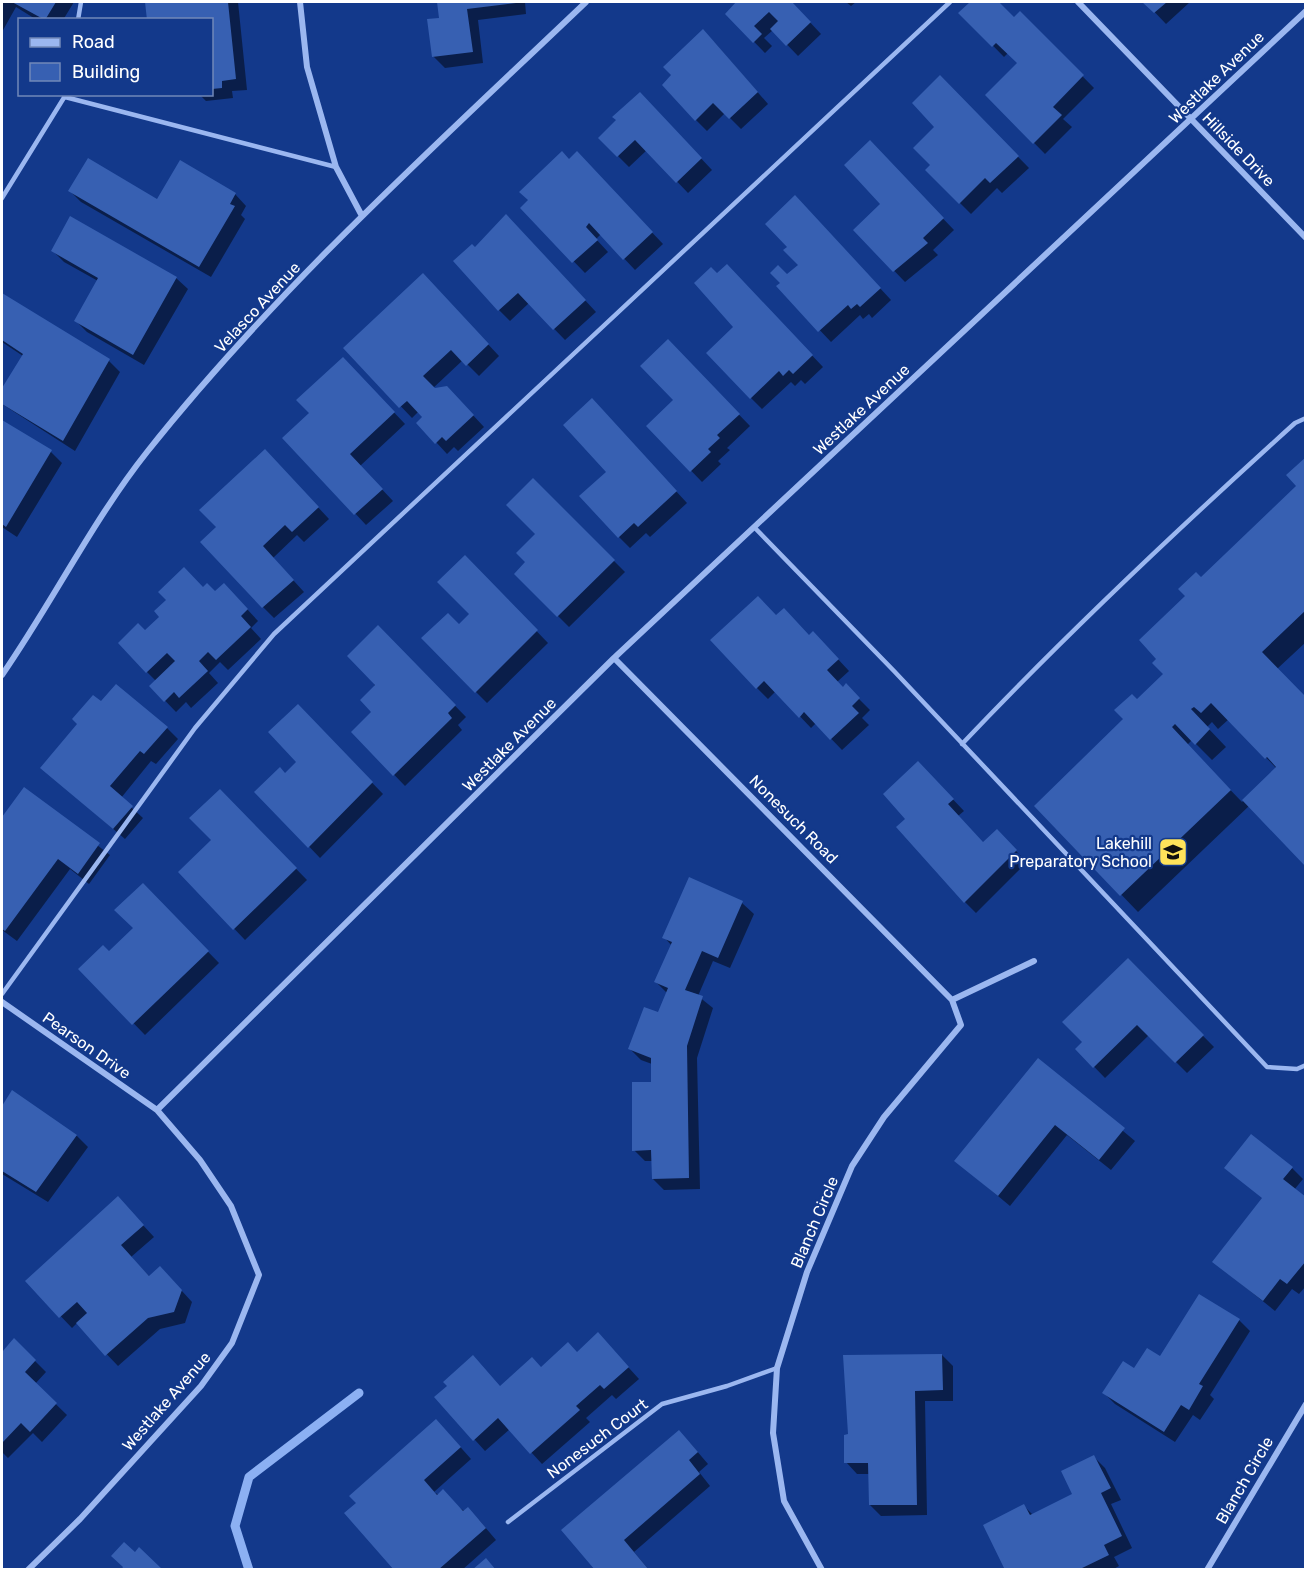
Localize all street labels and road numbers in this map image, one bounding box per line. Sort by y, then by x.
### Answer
street label: Westlake Avenue [1165,27,1268,128]
street label: Hillside Drive [1198,108,1279,191]
street label: Velasco Avenue [211,258,304,357]
street label: Westlake Avenue [809,360,914,459]
street label: Westlake Avenue [458,693,560,795]
street label: Nonesuch Road [746,771,842,867]
street label: Pearson Drive [39,1008,135,1083]
street label: Blanch Circle [787,1173,842,1271]
street label: Westlake Avenue [118,1348,215,1455]
street label: Nonesuch Court [543,1394,651,1482]
street label: Blanch Circle [1212,1433,1277,1527]

